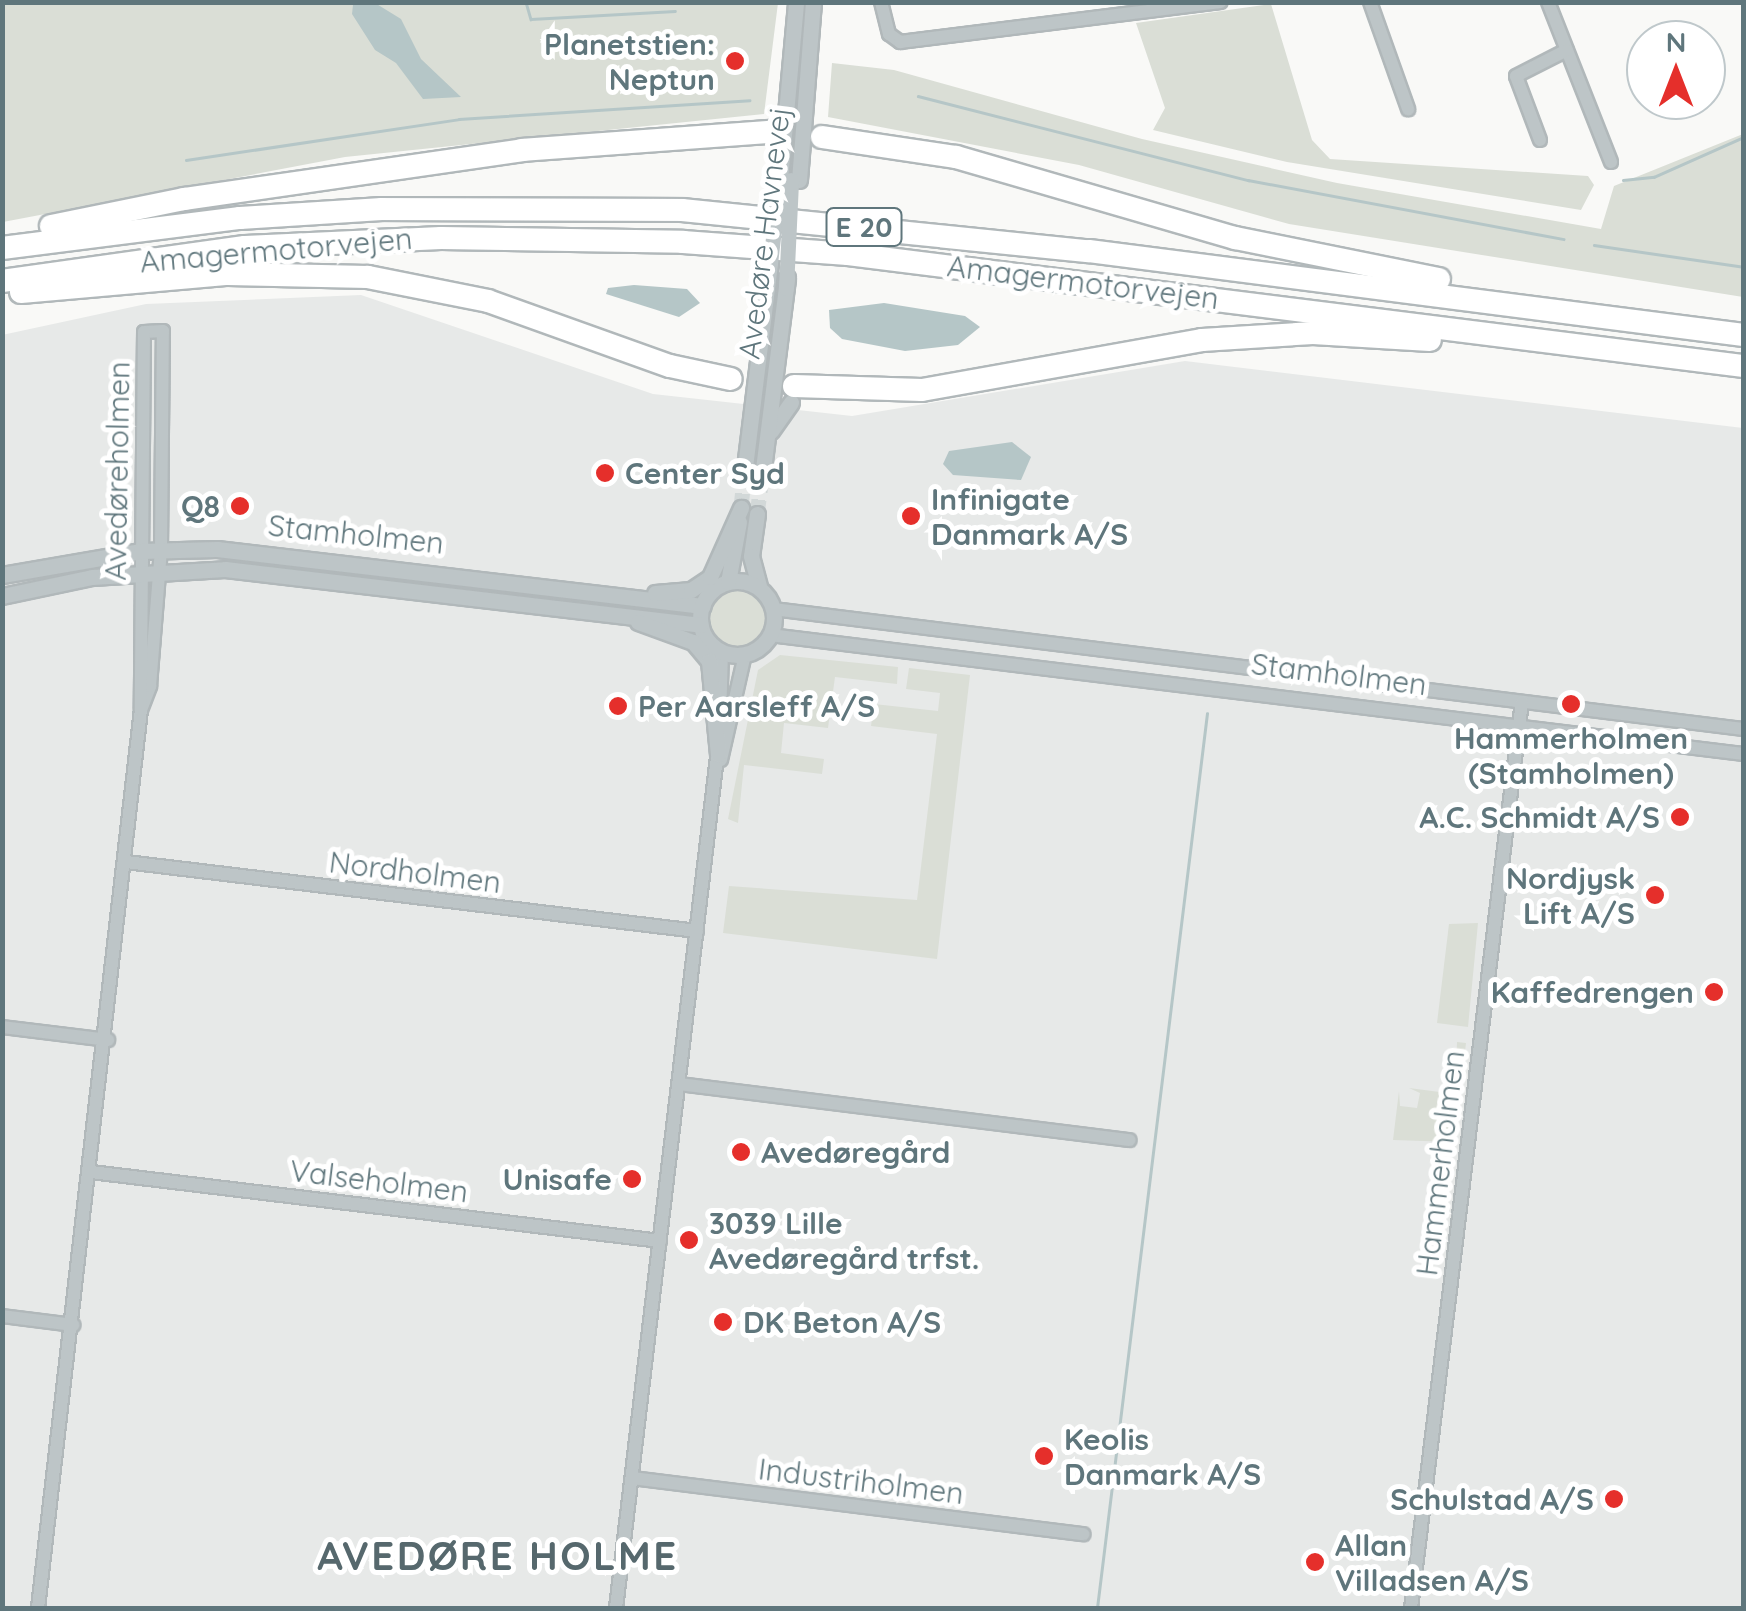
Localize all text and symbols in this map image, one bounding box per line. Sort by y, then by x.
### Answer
north arrow [1626,20,1726,120]
text: N [1666,24,1686,59]
place label: Planetstien: Neptun [544,26,715,96]
marker: Planetstien: Neptun [724,50,746,72]
street label: Avedøre Havnevej [731,105,797,361]
road number: E 20 [824,204,904,250]
street label: Amagermotorvejen [138,220,414,280]
street label: Amagermotorvejen [945,247,1221,317]
street label: Avedøreholmen [97,361,137,581]
place label: Center Syd [625,455,785,491]
marker: Center Syd [594,462,616,484]
place label: Infinigate Danmark A/S [931,481,1128,552]
place label: Q8 [181,488,220,524]
marker: Q8 [229,495,251,517]
marker: Infinigate Danmark A/S [900,505,922,527]
street label: Stamholmen [266,507,446,561]
street label: Stamholmen [1249,645,1429,703]
place label: Per Aarsleff A/S [638,688,875,724]
marker: Hammerholmen (Stamholmen) [1560,693,1582,715]
marker: Per Aarsleff A/S [607,695,629,717]
place label: Hammerholmen (Stamholmen) [1454,720,1688,790]
place label: A.C. Schmidt A/S [1419,799,1660,835]
marker: A.C. Schmidt A/S [1669,806,1691,828]
street label: Nordholmen [327,844,503,900]
place label: Nordjysk Lift A/S [1506,860,1635,930]
marker: Nordjysk Lift A/S [1644,884,1666,906]
place label: Kaffedrengen [1491,974,1694,1010]
marker: Kaffedrengen [1703,981,1725,1003]
street label: Hammerholmen [1408,1048,1472,1278]
place label: Avedøregård [761,1134,950,1170]
marker: Avedøregård [730,1141,752,1163]
street label: Valseholmen [288,1152,470,1210]
place label: Unisafe [502,1161,612,1197]
marker: Unisafe [621,1168,643,1190]
place label: 3039 Lille Avedøregård trfst. [709,1205,979,1276]
marker: 3039 Lille Avedøregård trfst. [678,1229,700,1251]
place label: DK Beton A/S [743,1304,941,1340]
marker: DK Beton A/S [712,1311,734,1333]
place label: Keolis Danmark A/S [1064,1421,1261,1492]
marker: Keolis Danmark A/S [1033,1445,1055,1467]
street label: Industriholmen [756,1451,966,1511]
place label: Schulstad A/S [1390,1481,1594,1517]
marker: Schulstad A/S [1603,1488,1625,1510]
place label: Allan Villadsen A/S [1335,1527,1529,1598]
district label: AVEDØRE HOLME [317,1531,679,1579]
marker: Allan Villadsen A/S [1304,1551,1326,1573]

